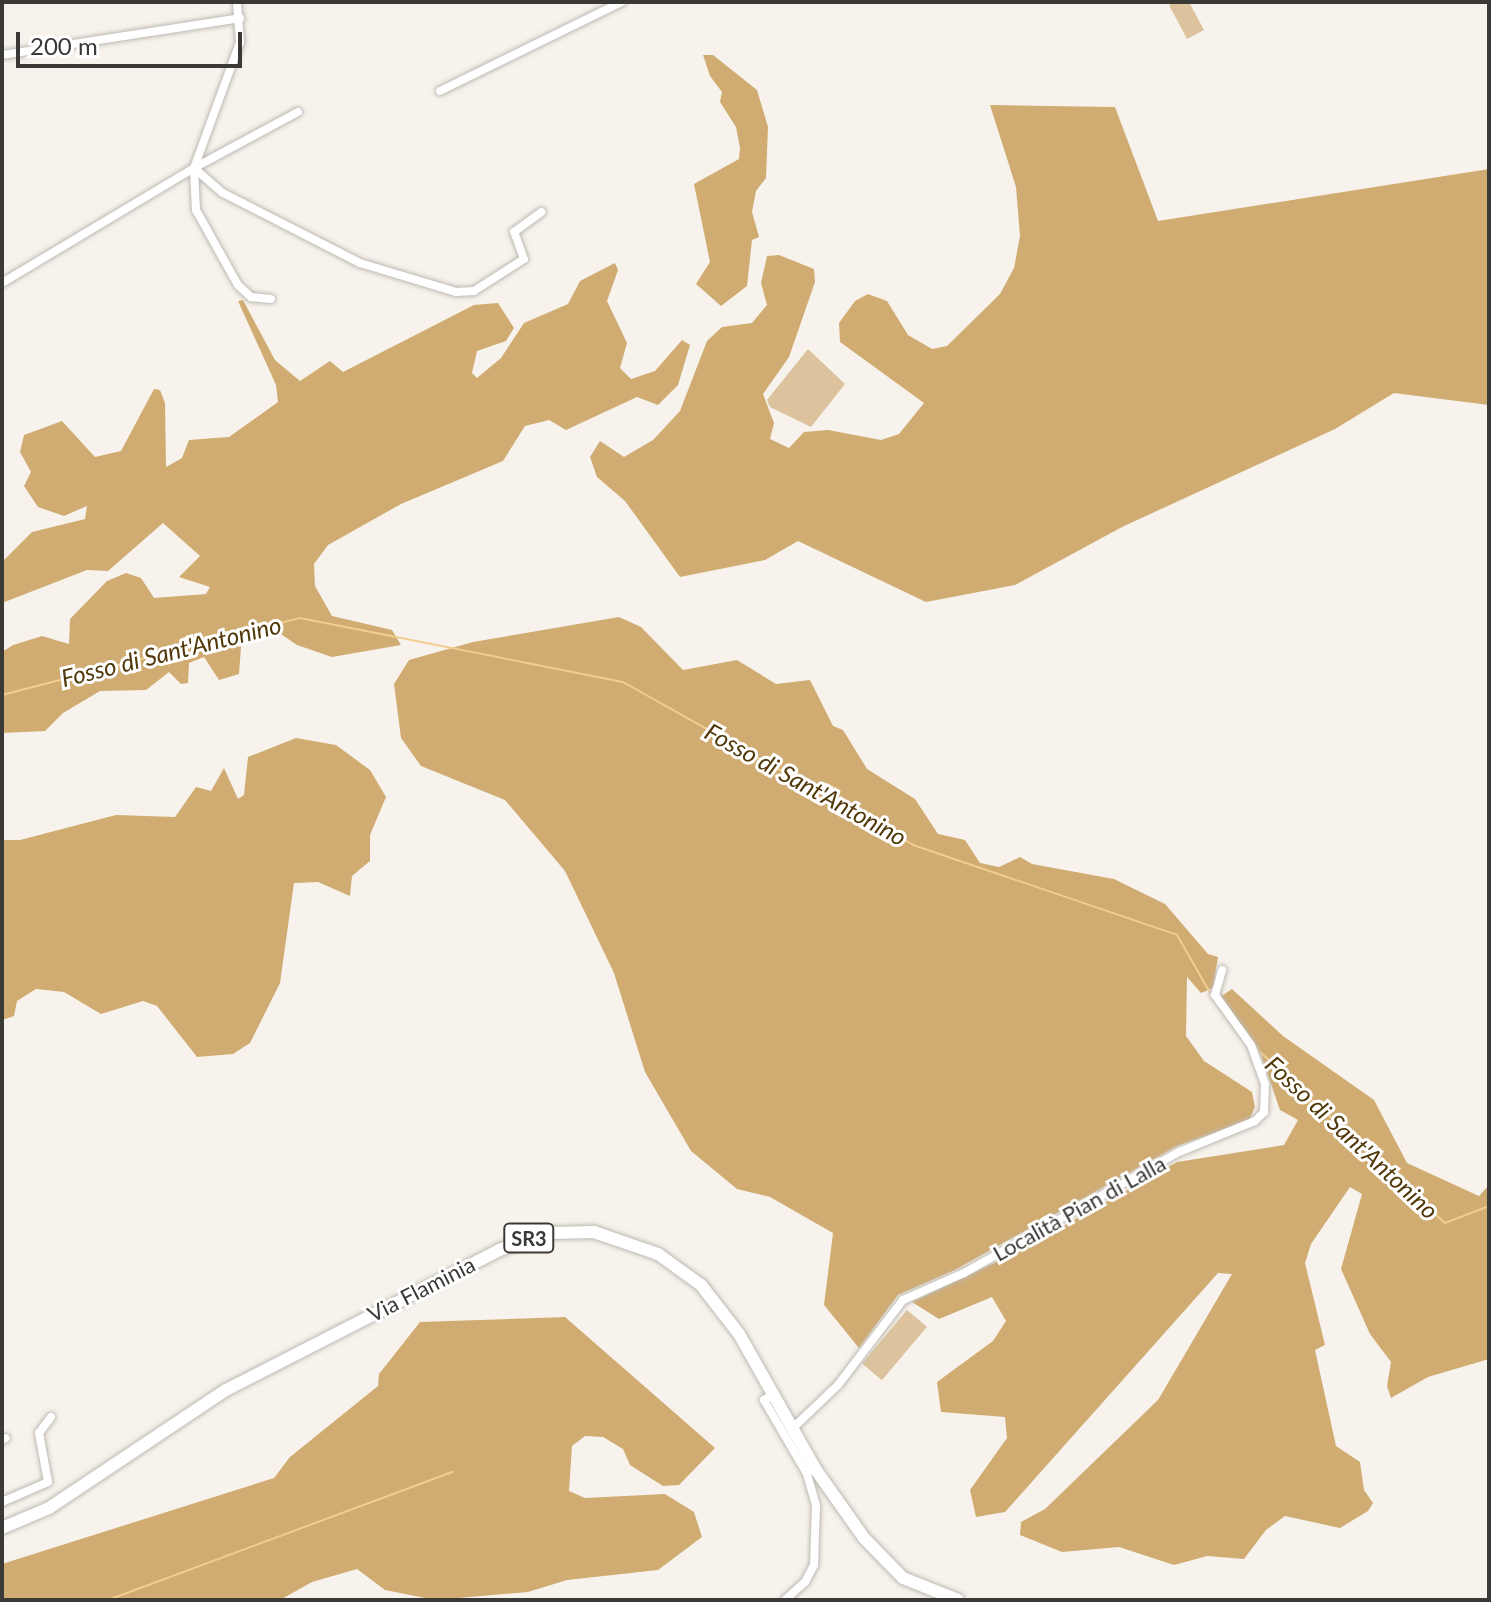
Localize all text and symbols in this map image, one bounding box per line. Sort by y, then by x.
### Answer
scale bar [20,16,246,66]
text: 200 m [30,31,98,60]
water label: Fosso di Sant'Antonino [58,610,284,692]
water label: Fosso di Sant'Antonino [700,717,912,851]
water label: Fosso di Sant'Antonino [1260,1049,1444,1225]
street label: Località Pian di Lalla [988,1150,1170,1266]
road number: SR3 [503,1222,555,1254]
street label: Via Flaminia [363,1251,479,1327]

